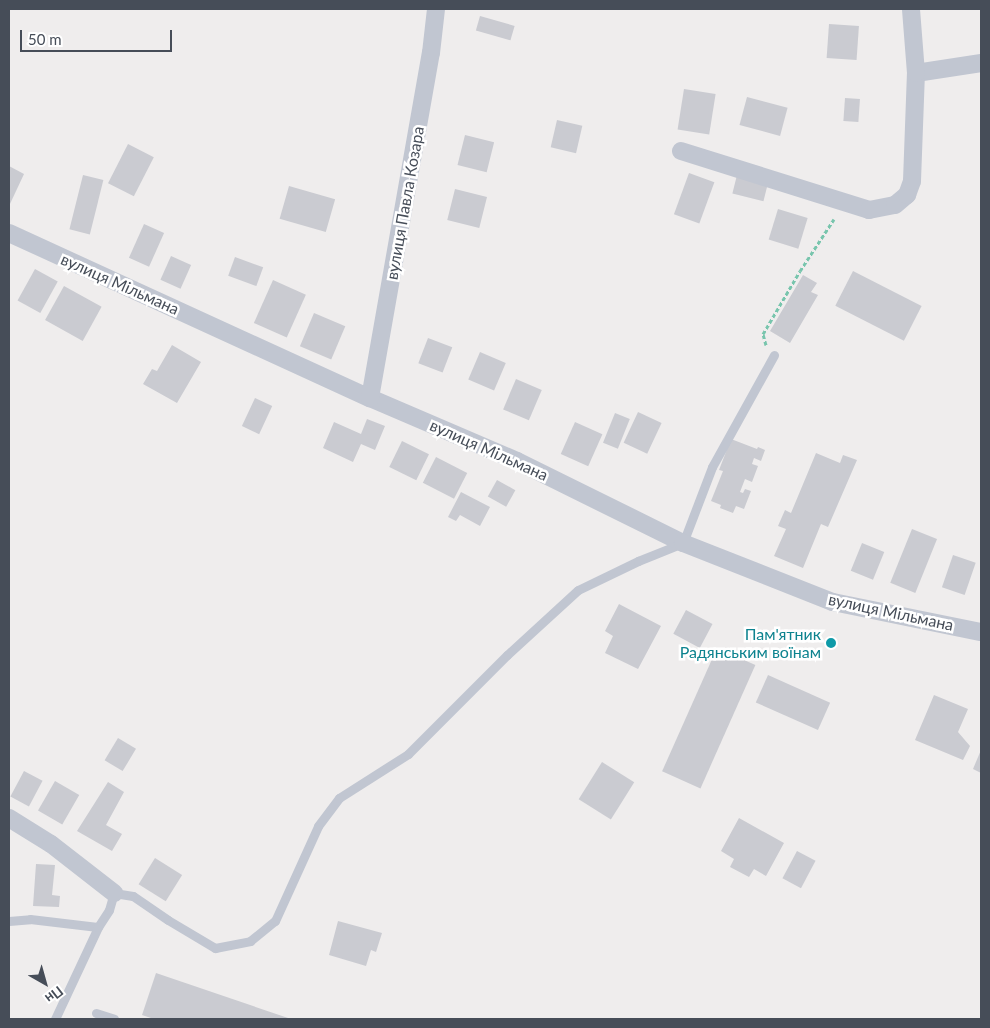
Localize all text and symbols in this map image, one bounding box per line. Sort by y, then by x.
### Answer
scale bar [22,20,175,52]
text: 50 m [28,30,62,48]
street label: вулиця Павла Козара [382,125,428,281]
street label: вулиця Мільмана [58,249,182,319]
street label: вулиця Мільмана [427,415,551,485]
street label: вулиця Мільмана [827,589,955,635]
place label: Пам'ятник Радянським воїнам [680,624,821,662]
marker: Пам'ятник Радянським воїнам [825,637,837,649]
north arrow [20,958,70,1008]
text: Пн [42,983,67,1008]

